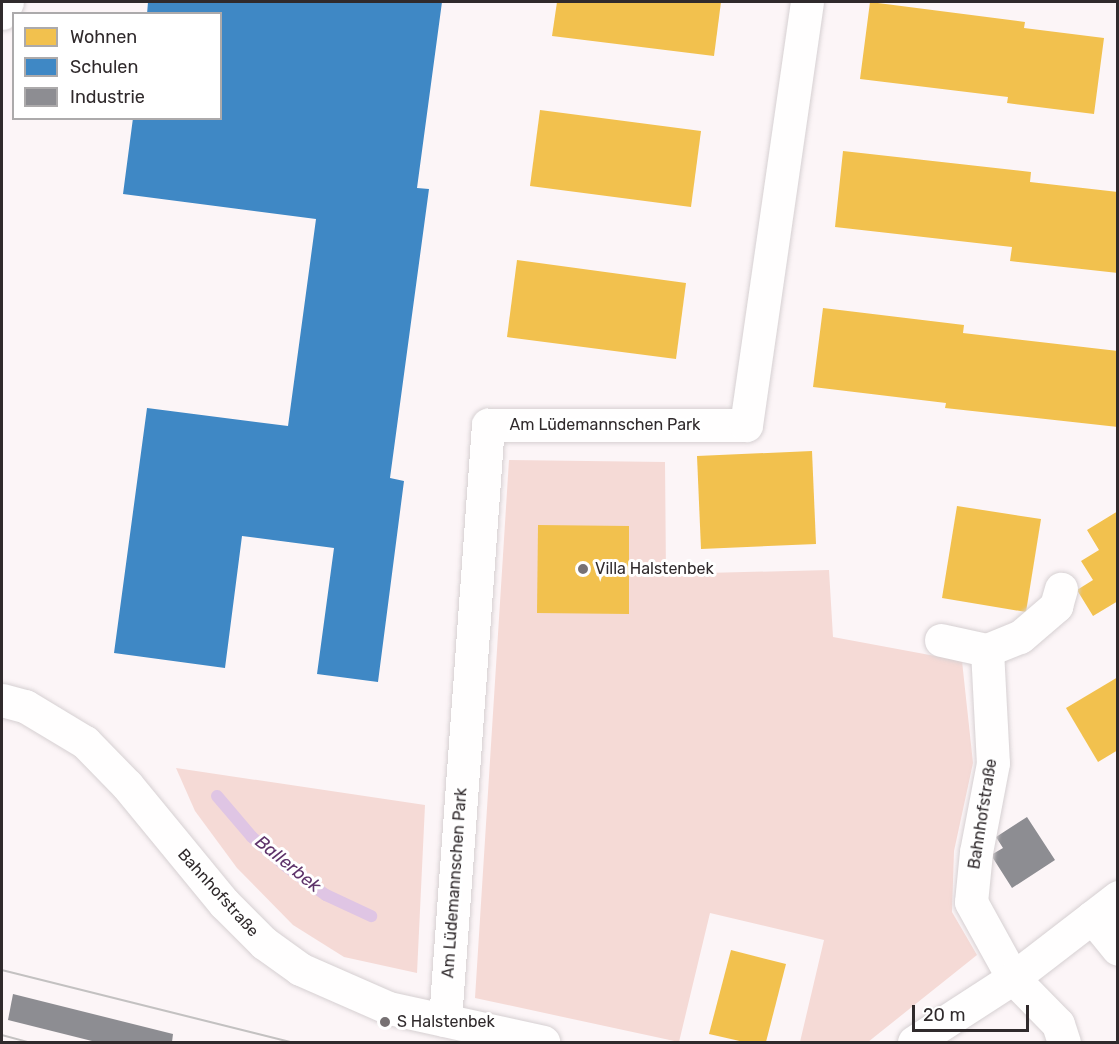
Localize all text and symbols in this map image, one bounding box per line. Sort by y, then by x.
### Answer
legend [12,12,222,120]
text: Wohnen [70,26,137,48]
text: Schulen [70,56,138,78]
text: Industrie [70,86,145,108]
street label: Am Lüdemannschen Park [510,415,700,435]
place label: Villa Halstenbek [595,559,714,579]
marker: Villa Halstenbek [576,562,590,576]
street label: Bahnhofstraße [965,757,1001,871]
street label: Am Lüdemannschen Park [439,787,471,979]
water label: Ballerbek [251,831,325,897]
street label: Bahnhofstraße [174,845,262,941]
scale bar [915,993,1032,1031]
text: 20 m [923,1004,965,1026]
place label: S Halstenbek [397,1012,495,1032]
marker: S Halstenbek [378,1015,392,1029]

